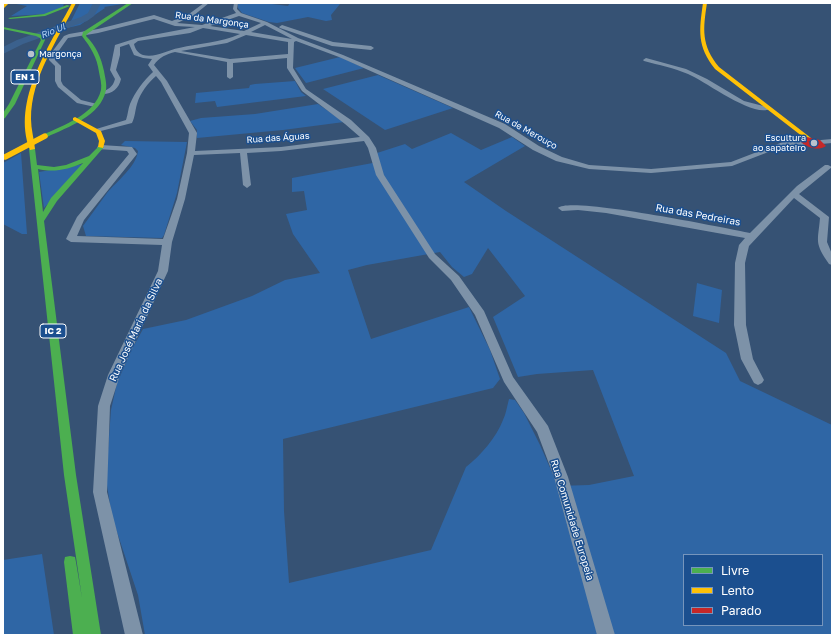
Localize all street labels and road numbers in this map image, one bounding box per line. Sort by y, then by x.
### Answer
street label: Rua da Margonça [174,9,250,31]
road number: EN 1 [11,70,39,84]
street label: Rua de Merouço [493,108,559,152]
street label: Rua das Águas [246,130,310,146]
street label: Rua das Pedreiras [655,202,741,228]
street label: Rua José Maria da Silva [107,277,165,383]
road number: IC 2 [40,324,66,338]
street label: Rua Comunidade Europeia [548,458,596,582]

